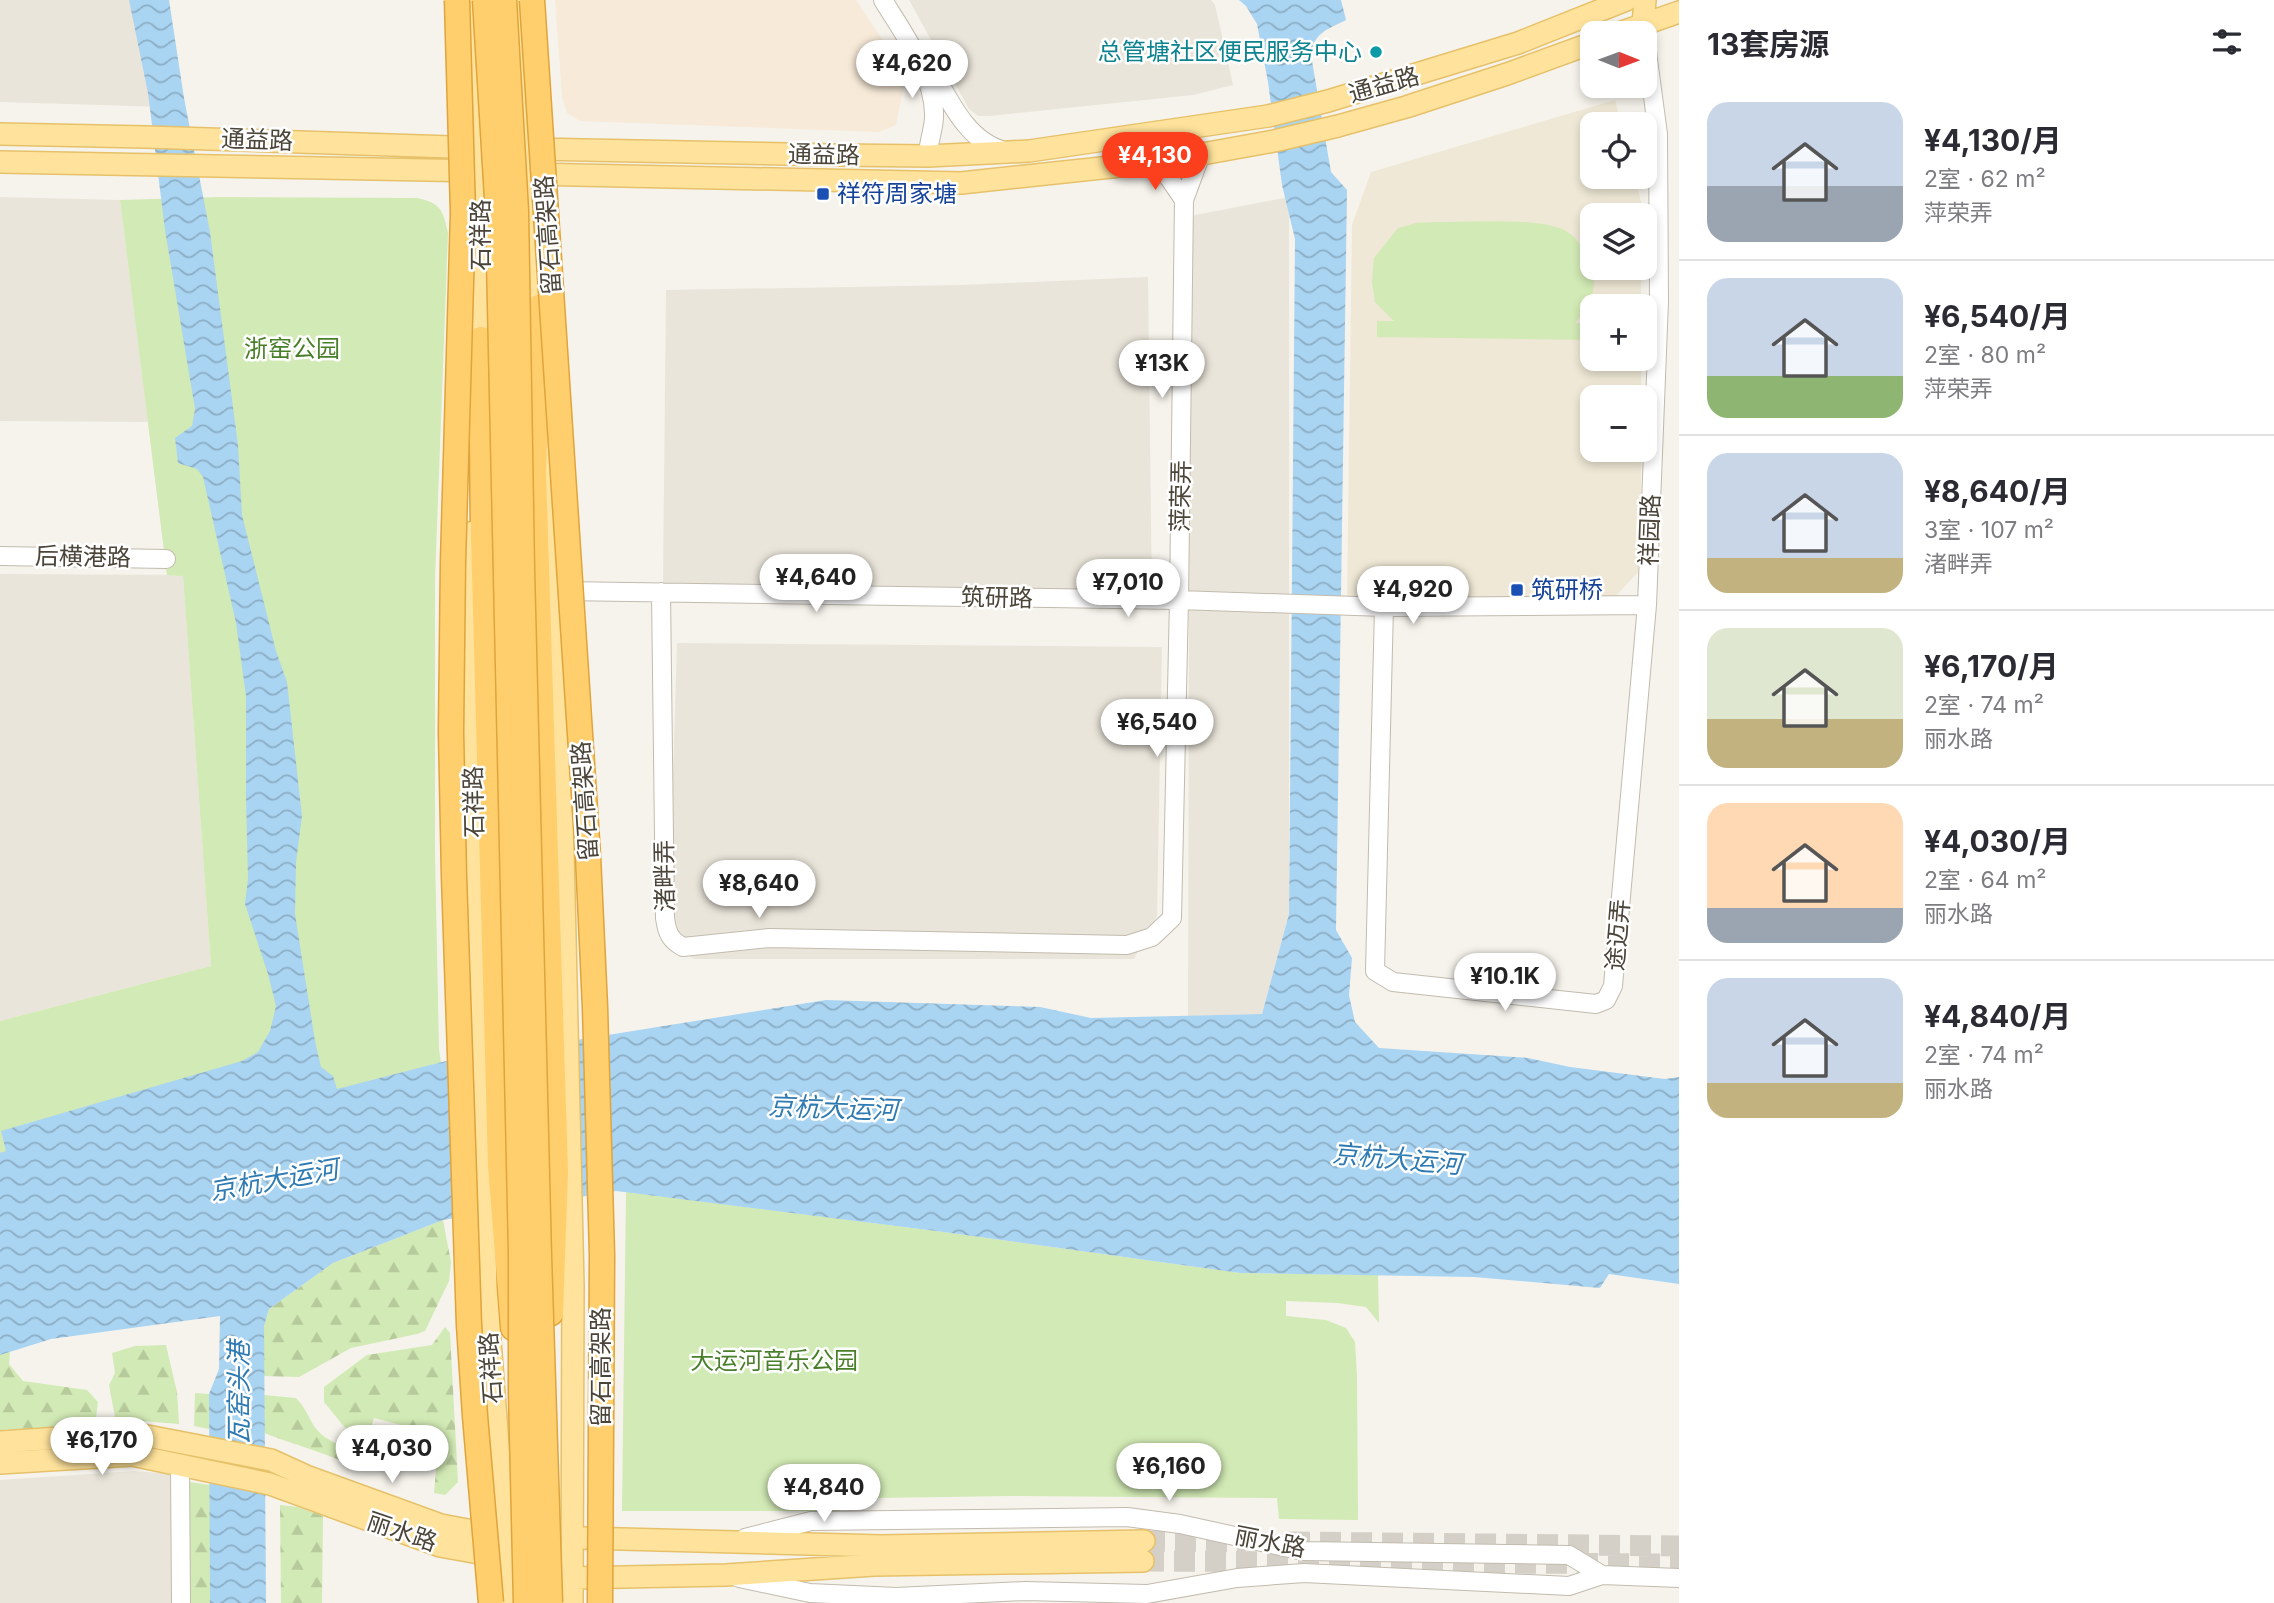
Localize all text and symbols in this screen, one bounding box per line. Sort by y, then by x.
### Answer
north arrow [1580,21,1657,98]
map controls [1580,21,1657,462]
icon: filters [2208,23,2246,61]
text: 13套房源 [1707,26,1829,62]
place label: 总管塘社区便民服务中心 [1098,37,1362,66]
pin: ¥4,620 [855,41,969,100]
marker: 总管塘社区便民服务中心 [1368,44,1384,60]
text: ¥4,620 [872,49,952,77]
street label: 通益路 [1345,61,1422,108]
button: locate [1580,112,1657,189]
text: ¥4,130/月 [1924,122,2062,158]
street label: 通益路 [221,124,294,155]
icon: home [1763,130,1847,214]
pin: ¥4,130 [1098,132,1212,192]
street label: 通益路 [788,139,860,170]
text: ¥4,130 [1118,141,1192,169]
text: 2室 · 62 m² [1924,165,2046,193]
street label: 留石高架路 [529,174,566,296]
place label: 祥符周家塘 [837,179,957,208]
marker: 祥符周家塘 [815,186,831,202]
street label: 石祥路 [466,199,495,271]
text: 萍荣弄 [1924,199,1993,227]
button: layers [1580,203,1657,280]
button: + [1580,294,1657,371]
text: ¥6,540/月 [1924,298,2071,334]
icon: home [1763,306,1847,390]
park label: 浙窑公园 [244,334,340,363]
pin: ¥13K [1121,340,1203,400]
text: 2室 · 80 m² [1924,341,2046,369]
text: ¥13K [1135,349,1189,377]
text: 萍荣弄 [1924,375,1993,403]
button: − [1580,385,1657,462]
street label: 萍荣弄 [1165,460,1196,532]
text: ¥8,640/月 [1924,473,2071,509]
icon: home [1763,481,1847,565]
street label: 祥园路 [1634,493,1665,566]
text: 3室 · 107 m² [1924,516,2054,544]
street label: 后横港路 [35,541,131,572]
text: 渚畔弄 [1924,550,1993,578]
pin: ¥4,640 [759,554,873,614]
pin: ¥7,010 [1071,560,1185,619]
text: ¥4,640 [776,563,856,591]
pin: ¥4,920 [1356,566,1470,626]
text: ¥7,010 [1092,568,1164,596]
text: ¥4,920 [1373,575,1453,603]
place label: 筑研桥 [1531,575,1603,604]
street label: 筑研路 [961,582,1033,613]
marker: 筑研桥 [1509,582,1525,598]
text: ¥6,170/月 [1924,648,2059,684]
icon: home [1763,656,1847,740]
text: 2室 · 74 m² [1924,691,2044,719]
pin: ¥6,540 [1100,700,1214,759]
text: ¥6,540 [1117,708,1197,736]
text: 丽水路 [1924,725,1993,753]
street label: 留石高架路 [566,740,603,862]
street label: 石祥路 [458,766,489,838]
text: ¥4,030/月 [1924,823,2071,859]
icon: home [1763,831,1847,915]
street label: 渚畔弄 [649,840,680,912]
pin: ¥8,640 [702,860,816,920]
text: 2室 · 64 m² [1924,866,2047,894]
text: ¥8,640 [719,869,799,897]
street label: 途迈弄 [1600,898,1635,972]
text: 丽水路 [1924,900,1993,928]
pin: ¥10.1K [1448,954,1562,1013]
text: ¥10.1K [1470,962,1540,990]
text: ¥4,840/月 [1924,998,2071,1034]
icon: home [1763,1006,1847,1090]
text: 2室 · 74 m² [1924,1041,2044,1069]
text: 丽水路 [1924,1075,1993,1103]
water label: 京杭大运河 [768,1090,904,1125]
water label: 京杭大运河 [1331,1137,1468,1180]
water label: 京杭大运河 [207,1152,346,1206]
street label: 留石高架路 [586,1307,615,1427]
street label: 石祥路 [474,1331,507,1405]
water label: 瓦窑头港 [223,1337,254,1445]
park label: 大运河音乐公园 [690,1346,858,1375]
pin: ¥6,170 [45,1418,159,1477]
text: ¥6,170 [66,1426,138,1454]
pin: ¥4,030 [335,1426,449,1485]
text: ¥4,030 [352,1434,432,1462]
pin: ¥6,160 [1112,1444,1226,1503]
text: ¥6,160 [1132,1452,1206,1480]
pin: ¥4,840 [767,1464,881,1524]
text: ¥4,840 [784,1473,864,1501]
street label: 丽水路 [363,1506,441,1557]
street label: 丽水路 [1232,1520,1308,1563]

